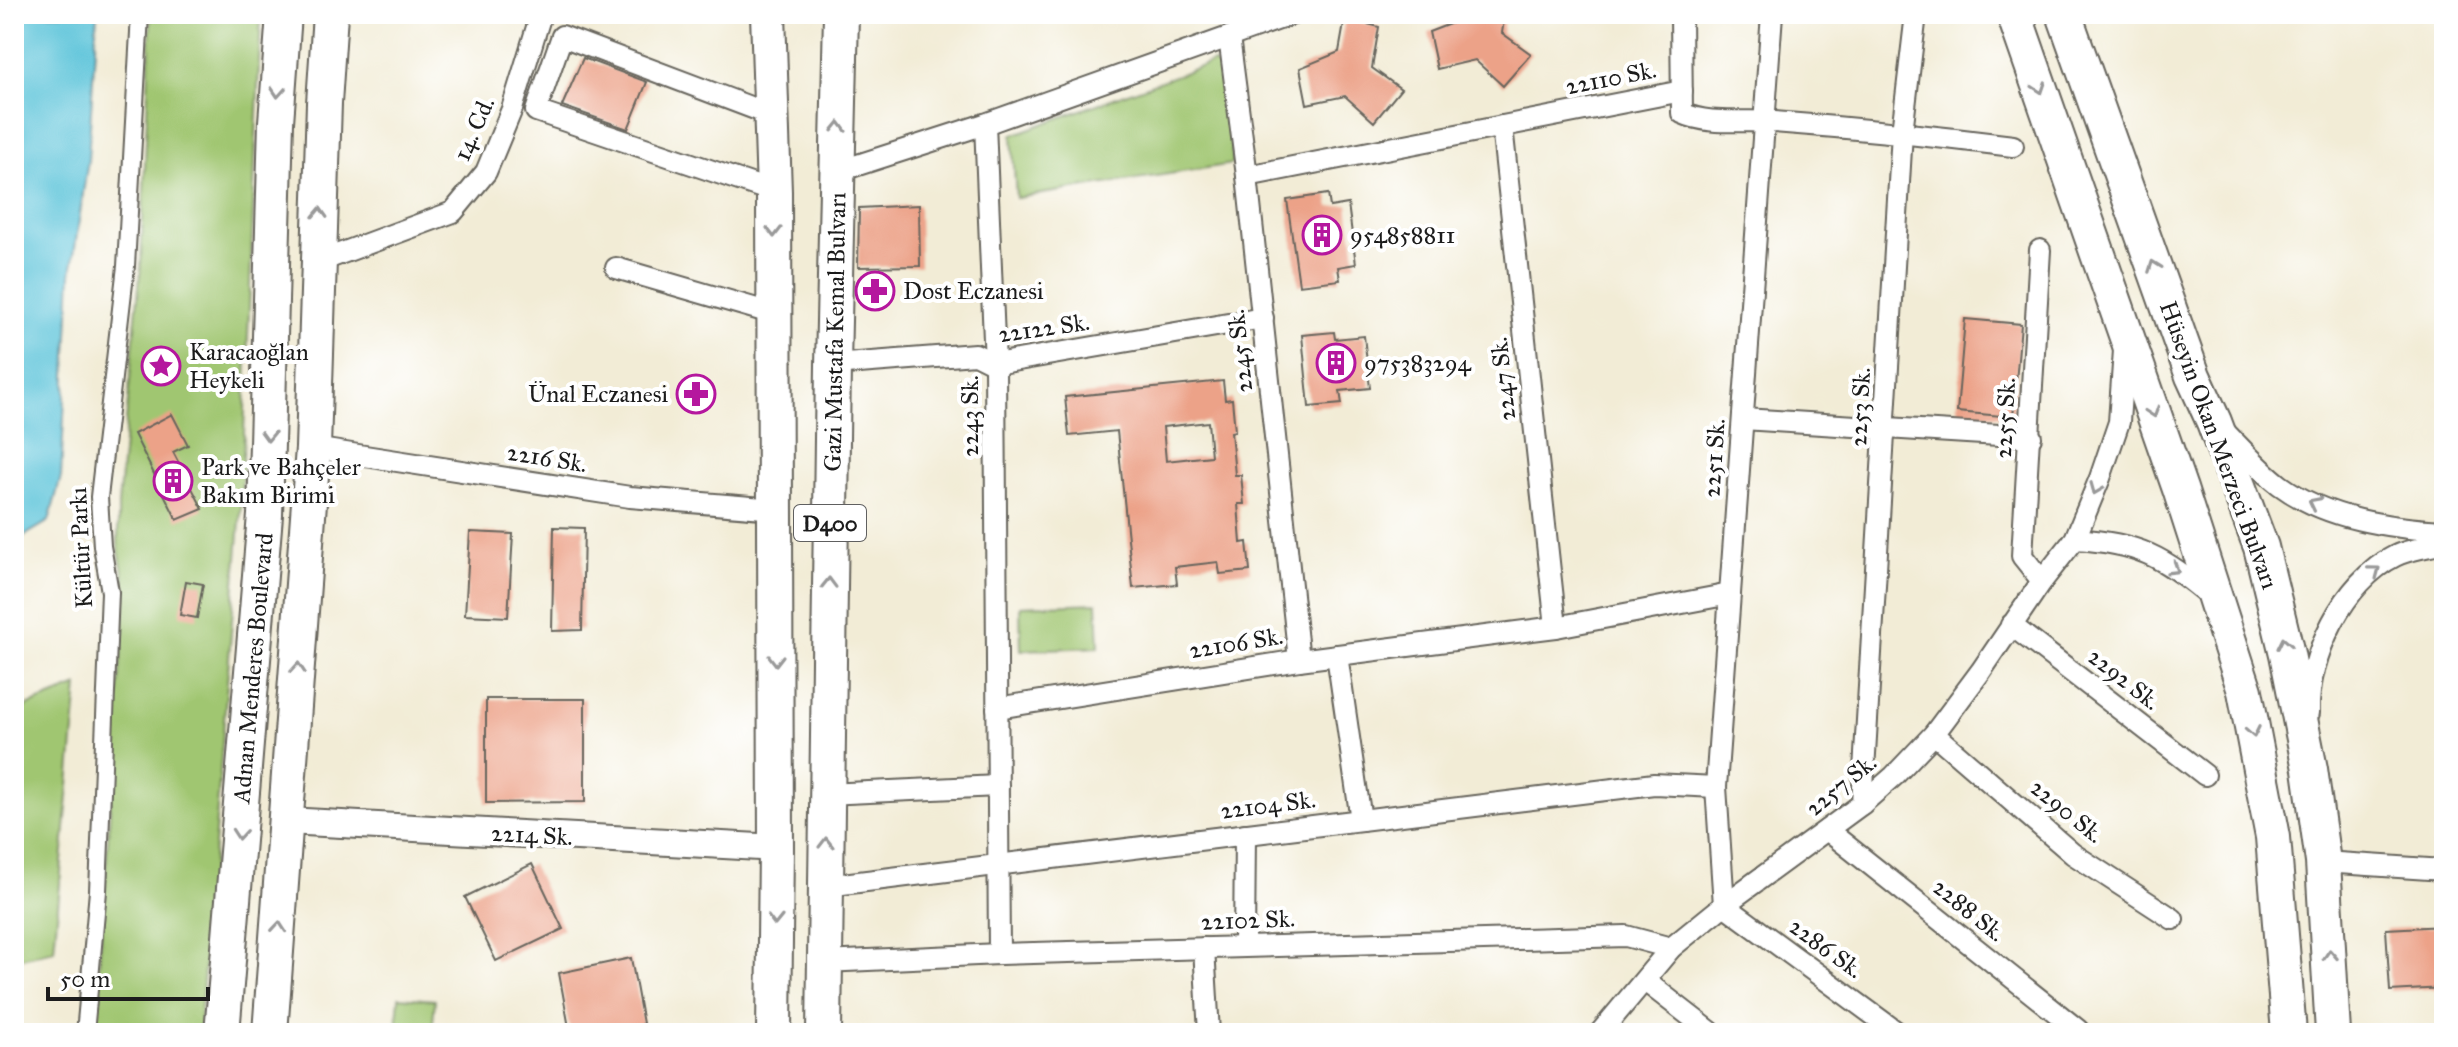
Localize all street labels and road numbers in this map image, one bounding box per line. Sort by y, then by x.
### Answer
street label: 22110 Sk. [1563,55,1659,101]
street label: 14. Cd. [447,92,501,166]
street label: Gazi Mustafa Kemal Bulvarı [818,192,852,472]
street label: Hüseyin Okan Merzeci Bulvarı [2153,297,2285,593]
street label: 22122 Sk. [996,307,1092,349]
street label: 2245 Sk. [1221,308,1259,394]
street label: 2247 Sk. [1484,336,1522,422]
street label: 2253 Sk. [1843,367,1877,447]
street label: 2243 Sk. [955,375,985,457]
street label: 2255 Sk. [1988,377,2022,459]
street label: 2251 Sk. [1696,417,1732,499]
street label: 2216 Sk. [505,437,589,479]
street label: Kültür Parkı [63,486,99,609]
road number: D400 [794,505,866,541]
street label: Adnan Menderes Boulevard [226,531,280,806]
street label: 22106 Sk. [1187,621,1285,665]
street label: 2292 Sk. [2082,641,2166,717]
street label: 2257 Sk. [1800,747,1882,823]
street label: 2290 Sk. [2024,772,2110,850]
street label: 22104 Sk. [1219,784,1317,826]
street label: 2214 Sk. [490,818,574,852]
street label: 2288 Sk. [1927,872,2011,948]
street label: 22102 Sk. [1201,903,1295,937]
street label: 2286 Sk. [1783,911,1869,985]

